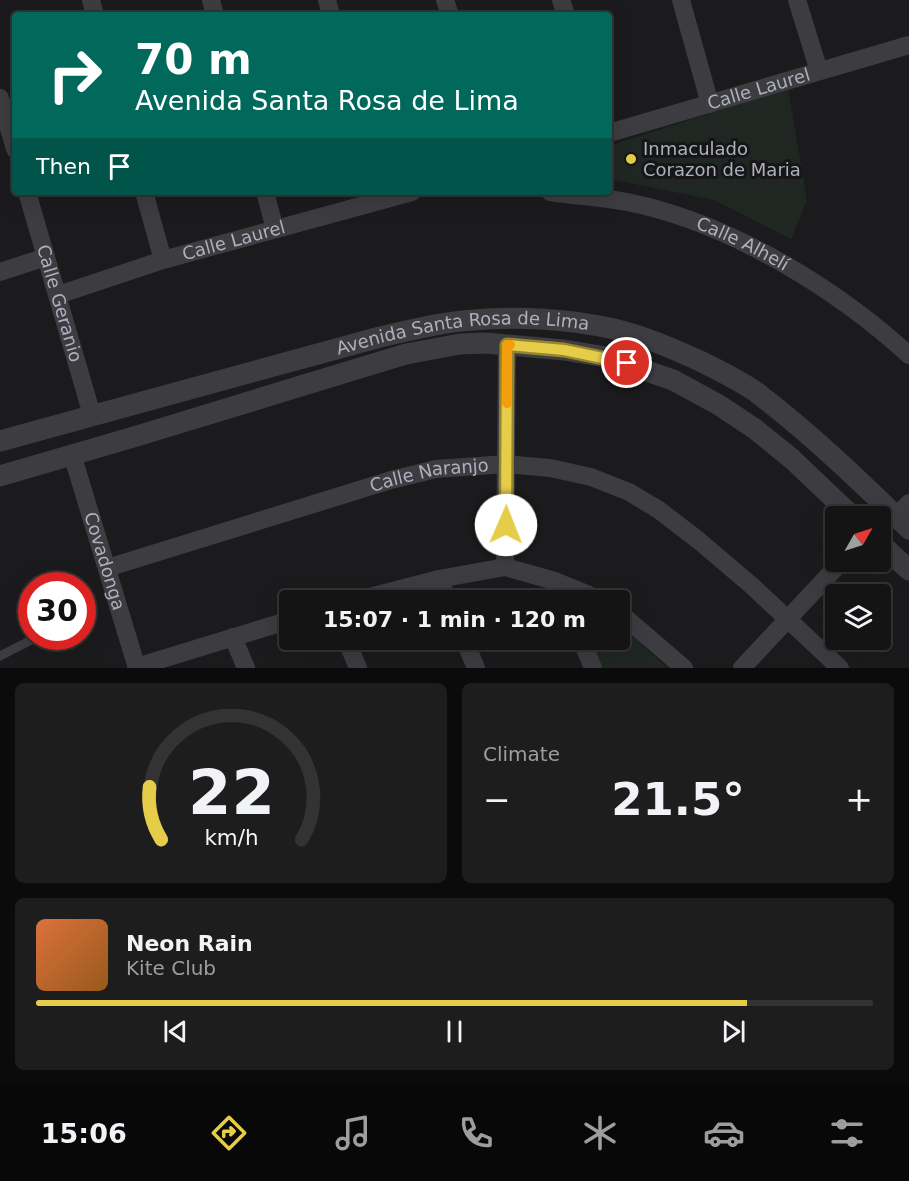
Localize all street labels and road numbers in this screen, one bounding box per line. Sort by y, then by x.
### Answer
street label: Calle Laurel [705,64,812,114]
street label: Calle Alhelí [694,212,794,275]
street label: Calle Laurel [180,216,288,264]
street label: Calle Geranio [33,242,87,364]
street label: Avenida Santa Rosa de Lima [334,307,591,359]
street label: Calle Naranjo [367,454,489,496]
street label: Covadonga [80,509,130,613]

